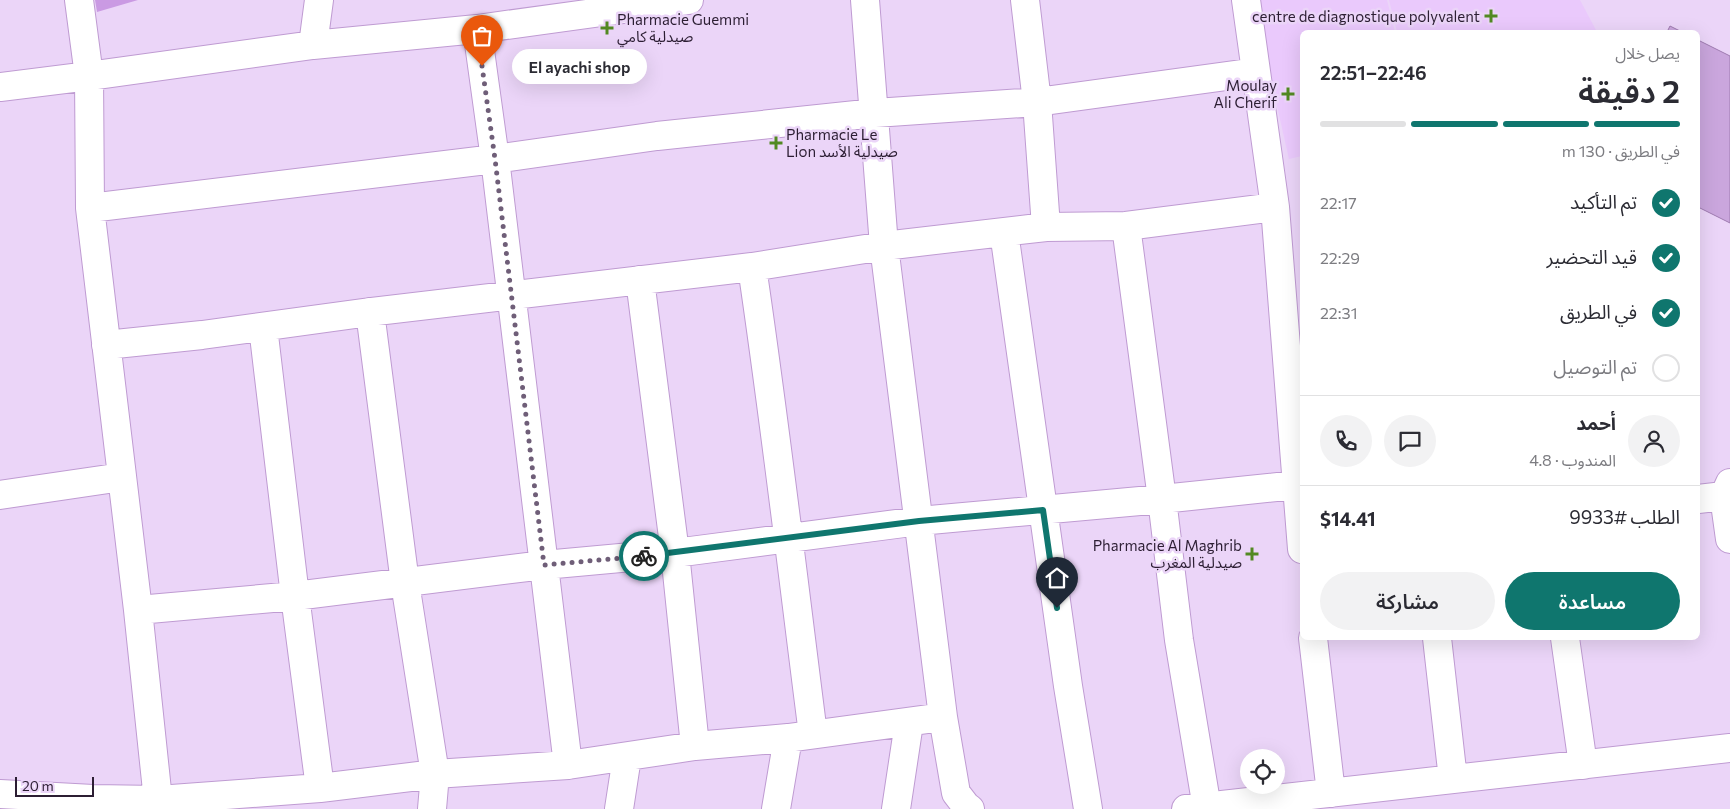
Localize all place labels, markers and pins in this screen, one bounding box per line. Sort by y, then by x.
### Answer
place label: centre de diagnostique polyvalent [1252,7,1480,25]
marker: centre de diagnostique polyvalent [1484,9,1498,23]
place label: Pharmacie Guemmi صيدلية كامي [617,10,749,48]
pin [461,15,503,66]
marker: Pharmacie Guemmi صيدلية كامي [601,22,613,34]
callout: El ayachi shop [512,48,647,84]
place label: Moulay Ali Cherif [1214,76,1277,111]
marker: Moulay Ali Cherif [1281,87,1295,101]
place label: Pharmacie Le Lion صيدلية الأسد [786,125,898,160]
marker: Pharmacie Le Lion صيدلية الأسد [770,137,782,149]
place label: Pharmacie Al Maghrib صيدلية المغرب [1093,536,1242,572]
marker: Pharmacie Al Maghrib صيدلية المغرب [1246,548,1258,560]
pin [1036,557,1078,608]

